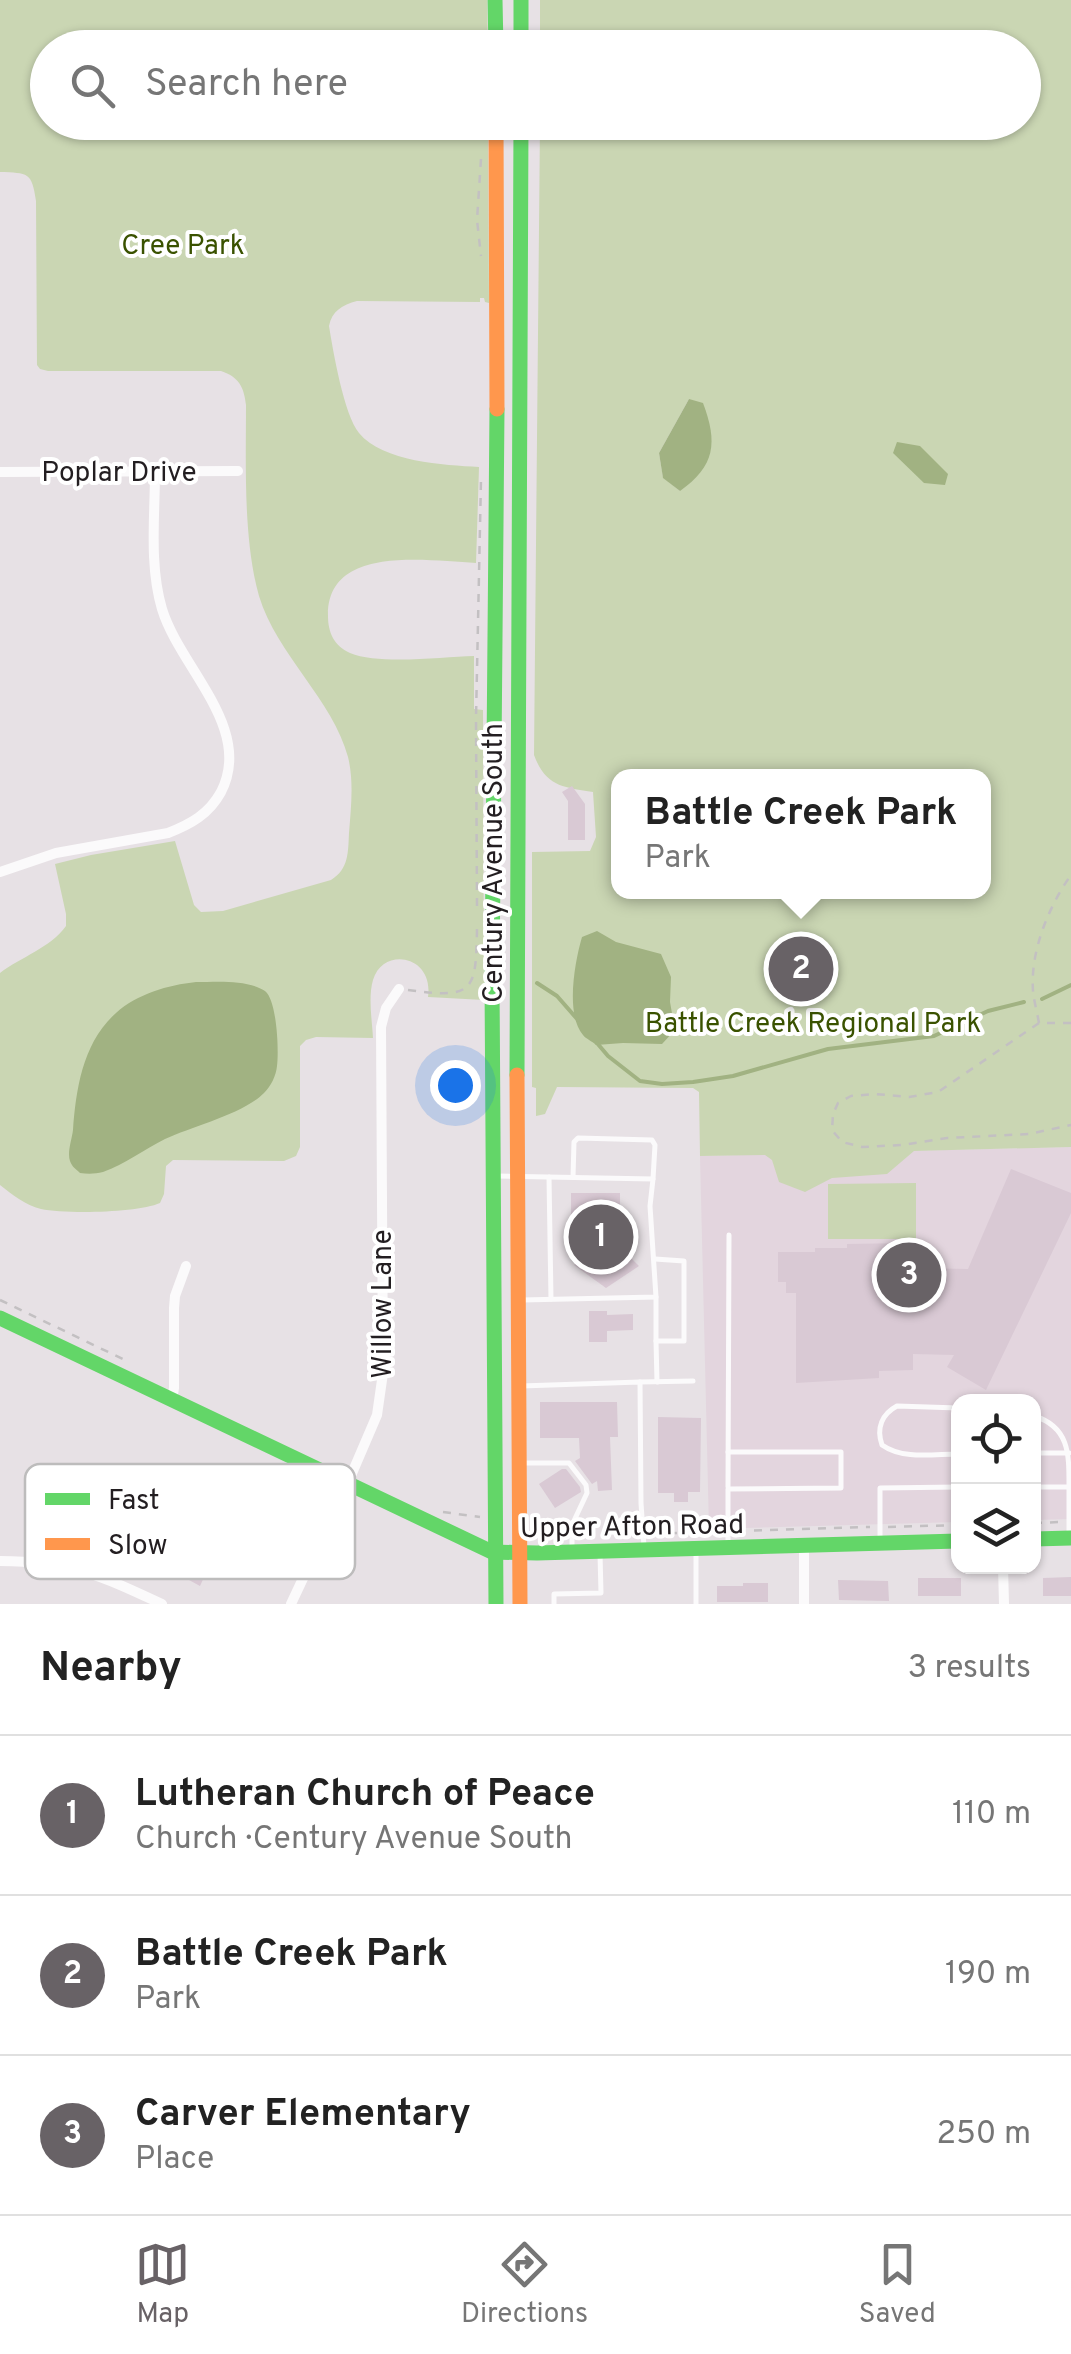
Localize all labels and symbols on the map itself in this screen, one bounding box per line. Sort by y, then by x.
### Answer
park label: Cree Park [121,229,245,265]
street label: Poplar Drive [41,456,197,492]
street label: Century Avenue South [477,723,513,1003]
pin: 2 [768,932,834,1006]
park label: Battle Creek Regional Park [645,1007,981,1043]
your location [430,1060,481,1111]
pin: 1 [568,1200,634,1274]
street label: Willow Lane [366,1229,402,1379]
pin: 3 [876,1238,942,1312]
legend [25,1464,355,1579]
text: Fast [108,1484,160,1520]
street label: Upper Afton Road [520,1508,744,1548]
text: Slow [108,1529,167,1565]

